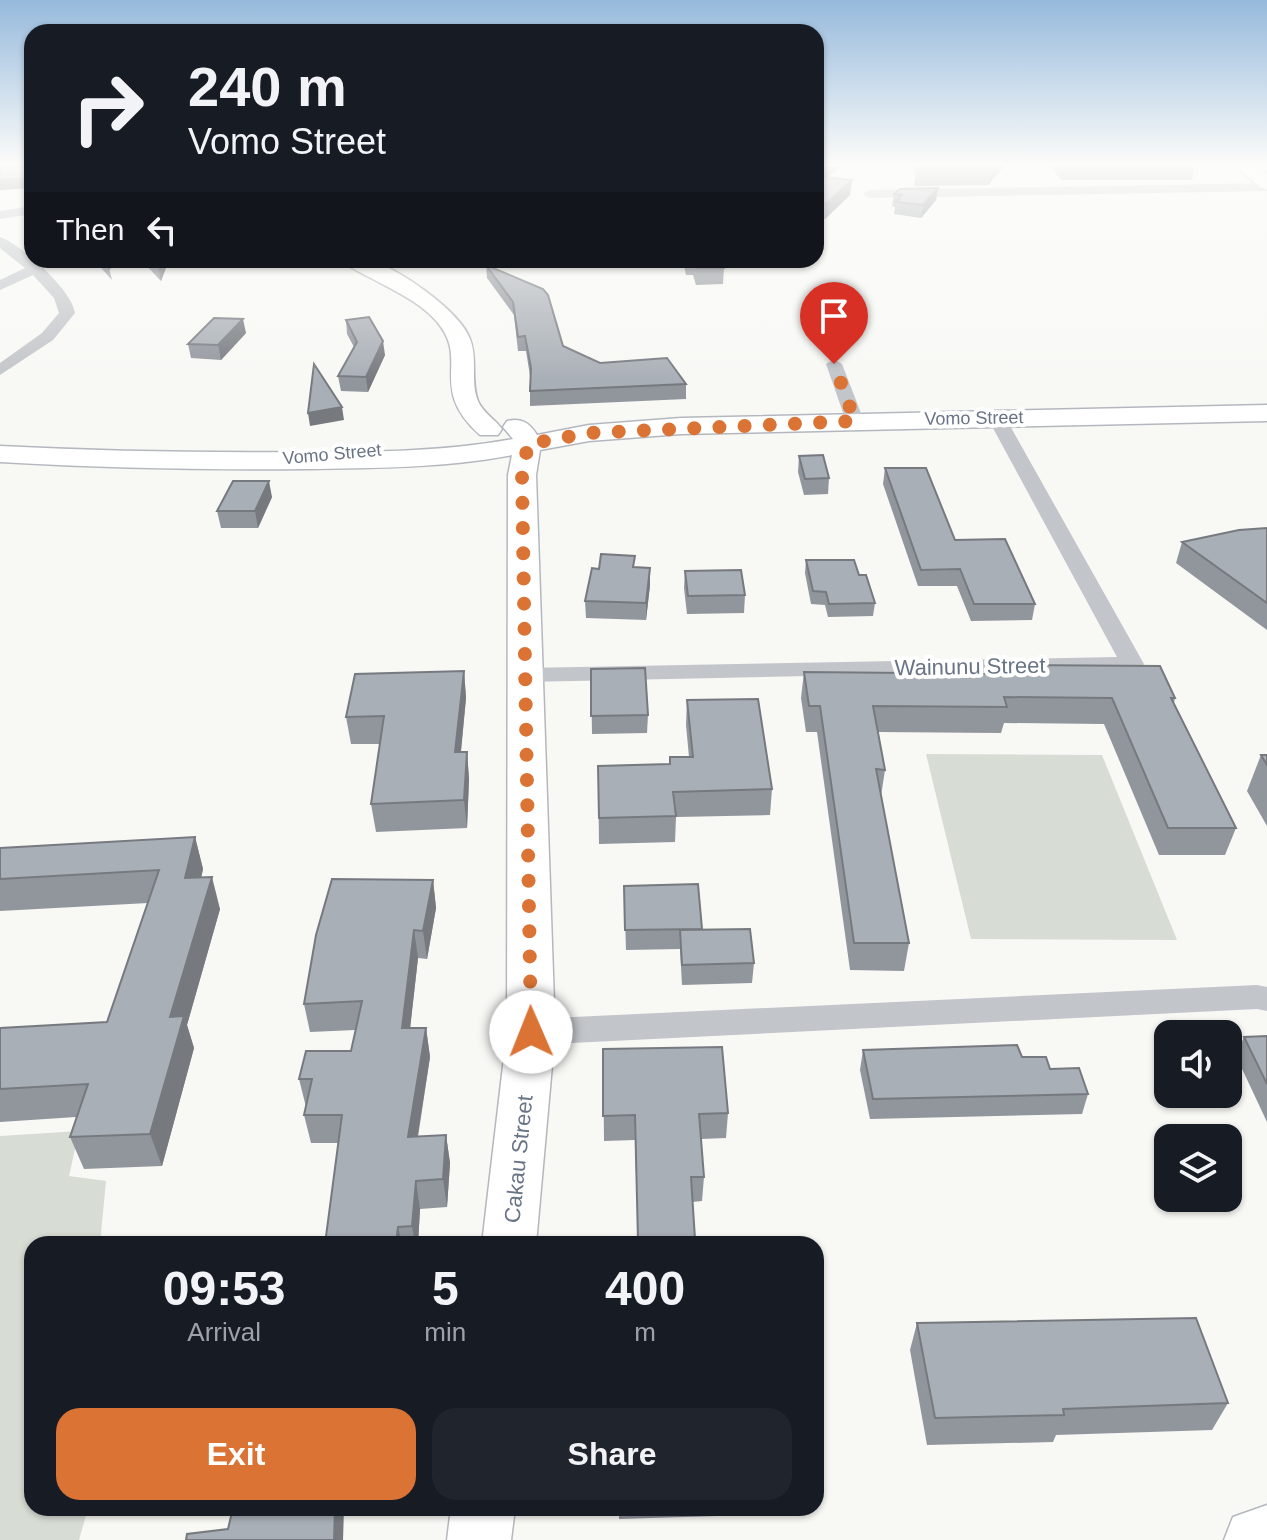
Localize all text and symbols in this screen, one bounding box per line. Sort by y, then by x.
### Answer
text: 240 m [188,55,347,118]
icon: right [56,56,160,160]
text: Vomo Street [188,121,386,162]
icon: left [140,208,184,252]
text: Then [56,213,124,246]
pin [800,282,868,364]
icon: arrive [812,294,856,338]
street label: Vomo Street [924,407,1024,429]
street label: Vomo Street [282,440,382,468]
street label: Wainunu Street [894,653,1046,680]
position arrow [489,990,573,1074]
map controls [1154,1020,1242,1212]
button: sound [1154,1020,1242,1108]
street label: Cakau Street [499,1094,538,1224]
button: layers [1154,1124,1242,1212]
text: 09:53 [163,1262,286,1315]
text: 5 [432,1262,459,1315]
text: 400 [605,1262,685,1315]
text: Arrival [187,1317,261,1347]
text: min [424,1317,466,1347]
text: m [634,1317,656,1347]
button: Exit [56,1408,416,1500]
button: Share [432,1408,792,1500]

